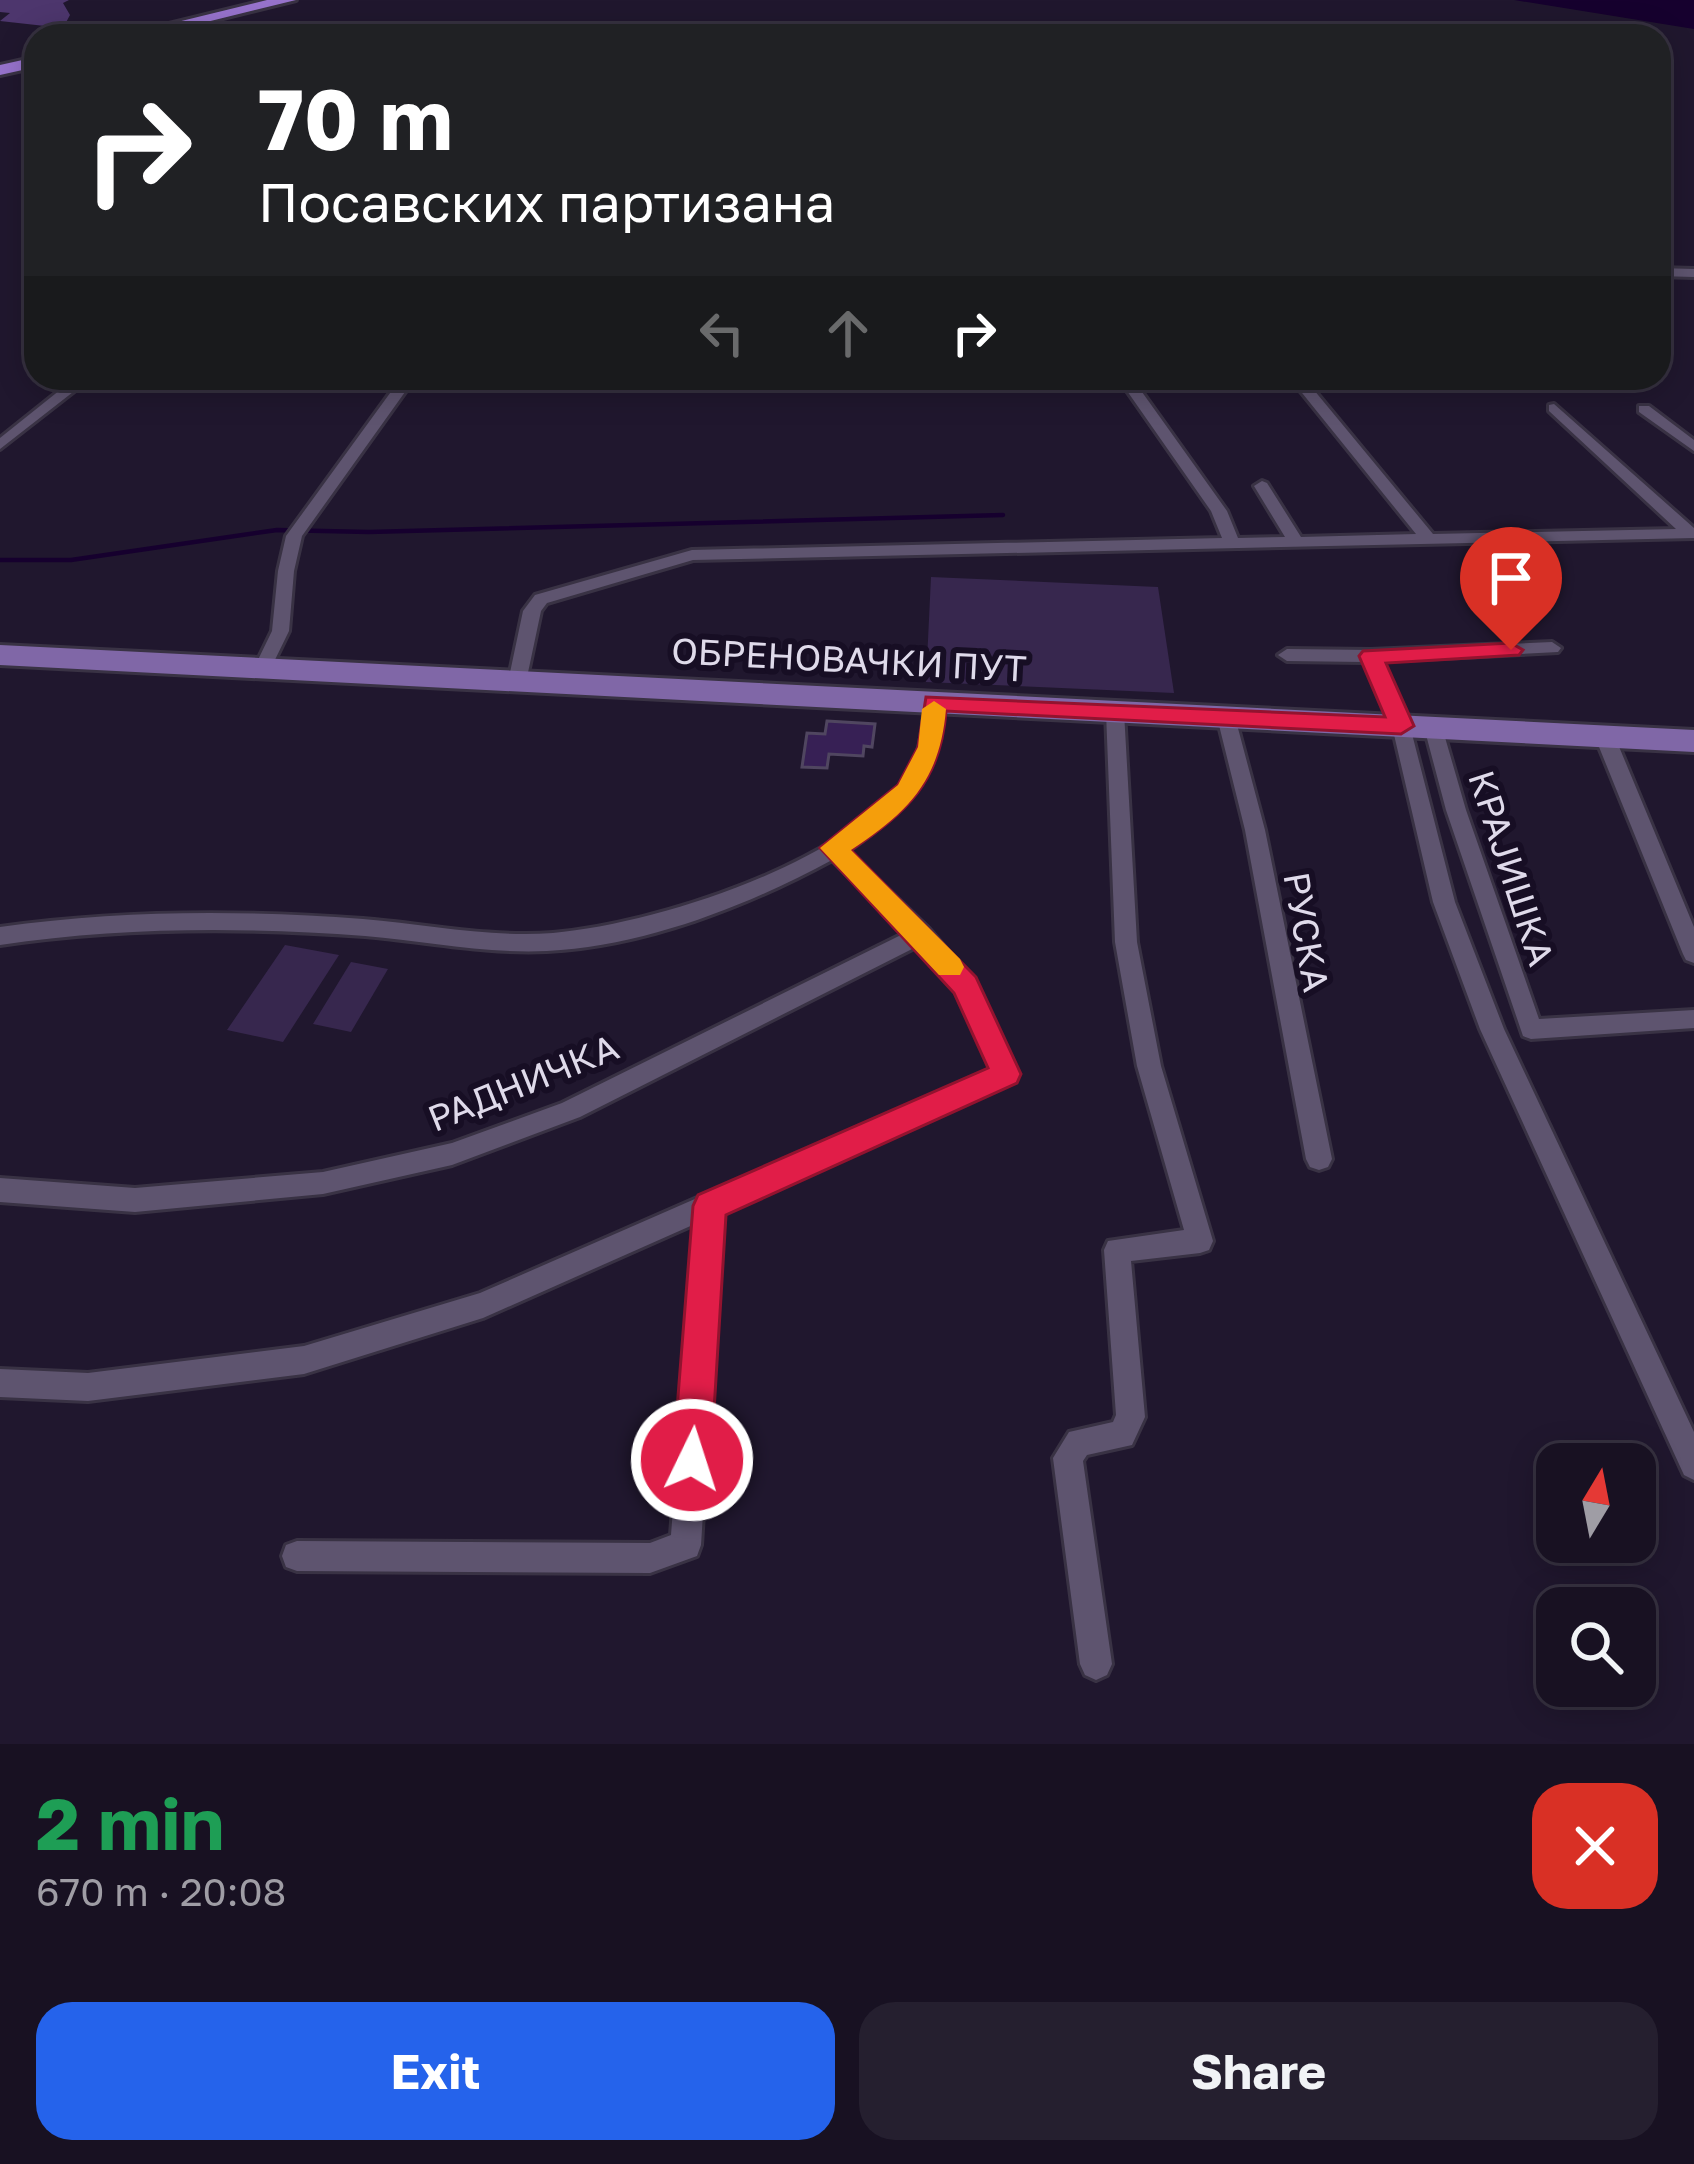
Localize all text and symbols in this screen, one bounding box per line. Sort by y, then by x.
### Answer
text: 70 m [258,68,453,168]
icon: right [60,72,216,228]
text: Посавских партизана [258,169,835,234]
icon: left [689,300,755,366]
icon: ahead [815,300,881,366]
icon: right [941,300,1007,366]
pin [1460,527,1562,650]
icon: arrive [1478,545,1544,611]
street label: ОБРЕНОВАЧКИ ПУТ [670,628,1028,690]
street label: КРАЈИШКА [1460,765,1564,971]
street label: РУСКА [1275,869,1339,995]
street label: РАДНИЧКА [422,1024,624,1140]
position arrow [629,1397,755,1523]
north arrow [1536,1443,1656,1563]
map controls [1536,1443,1656,1707]
button: search [1536,1587,1656,1707]
text: 2 min [36,1779,224,1866]
button: close [1532,1783,1658,1909]
text: 670 m · 20:08 [36,1868,286,1915]
button: Exit [36,2002,835,2140]
button: Share [859,2002,1658,2140]

